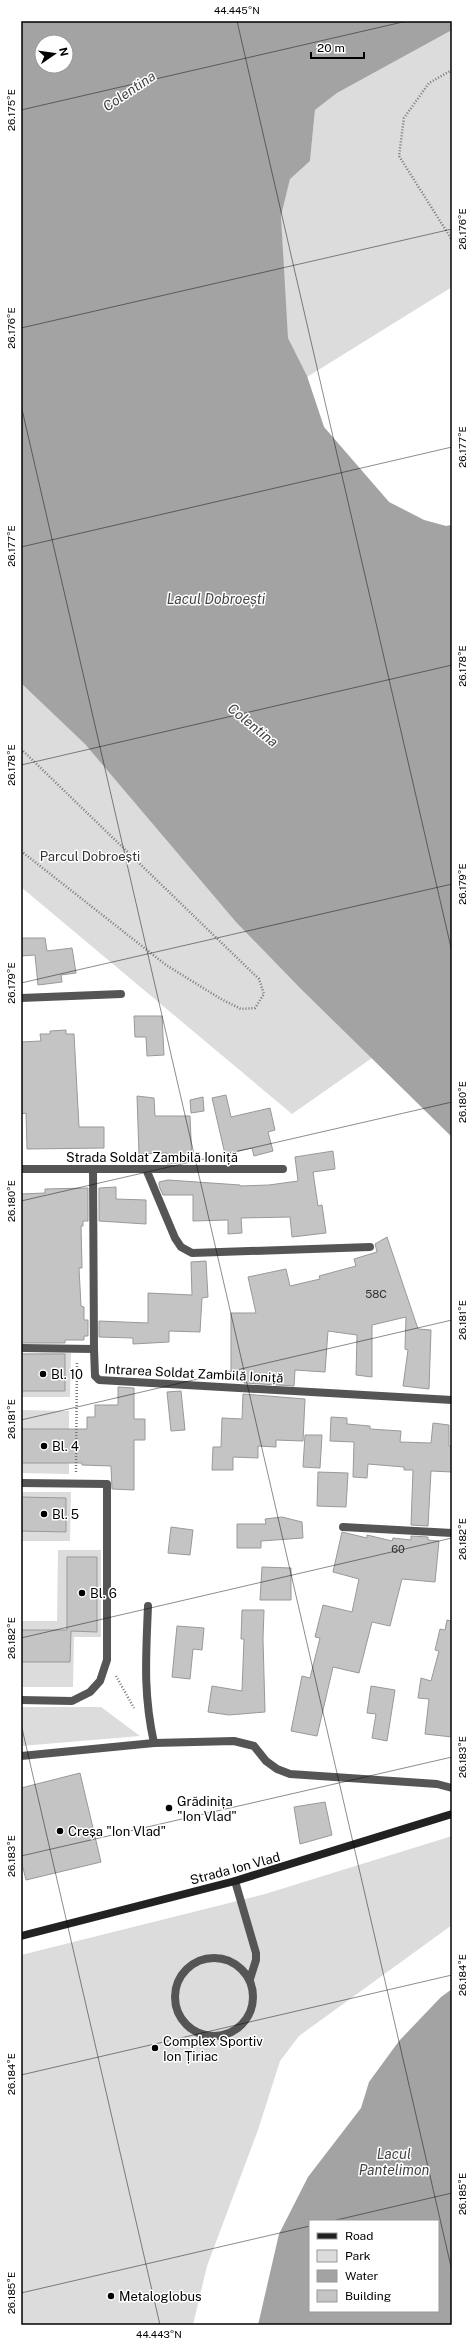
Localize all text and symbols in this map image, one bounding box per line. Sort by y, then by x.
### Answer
text: 44.445°N [214,4,260,16]
north arrow [34,34,74,74]
scale bar [311,34,364,60]
text: 20 m [317,41,345,55]
text: N [57,46,71,57]
water label: Colentina [100,68,158,114]
text: 26.175°E [5,89,17,131]
text: 26.176°E [456,208,468,250]
text: 26.176°E [5,307,17,349]
text: 26.177°E [456,426,468,468]
text: 26.177°E [5,525,17,567]
water label: Lacul Dobroești [167,591,266,607]
text: 26.178°E [456,645,468,687]
water label: Colentina [225,700,281,750]
text: 26.178°E [5,744,17,786]
park label: Parcul Dobroești [40,849,140,864]
text: 26.179°E [456,863,468,905]
text: 26.179°E [5,962,17,1004]
text: 26.180°E [456,1081,468,1123]
street label: Strada Soldat Zambilă Ioniță [66,1150,238,1165]
text: 26.180°E [5,1180,17,1222]
house number: 58C [365,1288,387,1300]
text: 26.181°E [456,1300,468,1340]
street label: Intrarea Soldat Zambilă Ioniță [104,1361,284,1386]
place label: Bl. 10 [51,1367,83,1382]
marker: Bl. 10 [38,1369,48,1379]
text: 26.181°E [5,1399,17,1439]
place label: Bl. 4 [52,1439,79,1454]
marker: Bl. 4 [39,1441,49,1451]
place label: Bl. 5 [52,1507,79,1522]
marker: Bl. 5 [39,1509,49,1519]
text: 26.182°E [456,1518,468,1560]
house number: 60 [391,1543,405,1555]
place label: Bl. 6 [90,1586,117,1601]
marker: Bl. 6 [77,1588,87,1598]
text: 26.182°E [5,1617,17,1659]
text: 26.183°E [456,1736,468,1778]
place label: Grădinița "Ion Vlad" [177,1794,237,1824]
marker: Grădinița "Ion Vlad" [164,1803,174,1813]
place label: Creșa "Ion Vlad" [68,1824,166,1839]
marker: Creșa "Ion Vlad" [55,1826,65,1836]
text: 26.183°E [5,1835,17,1877]
street label: Strada Ion Vlad [189,1849,282,1888]
text: 26.184°E [456,1954,468,1996]
place label: Complex Sportiv Ion Țiriac [163,2034,263,2064]
marker: Complex Sportiv Ion Țiriac [150,2043,160,2053]
text: 26.184°E [5,2053,17,2095]
water label: Lacul Pantelimon [359,2146,430,2178]
text: 26.185°E [456,2173,468,2215]
legend [309,2220,439,2312]
text: Road [345,2229,373,2243]
text: Park [345,2249,371,2263]
text: Water [345,2269,379,2283]
text: 26.185°E [5,2272,17,2314]
place label: Metaloglobus [119,2289,202,2304]
text: Building [345,2289,391,2303]
marker: Metaloglobus [106,2291,116,2301]
text: 44.443°N [136,2328,182,2340]

